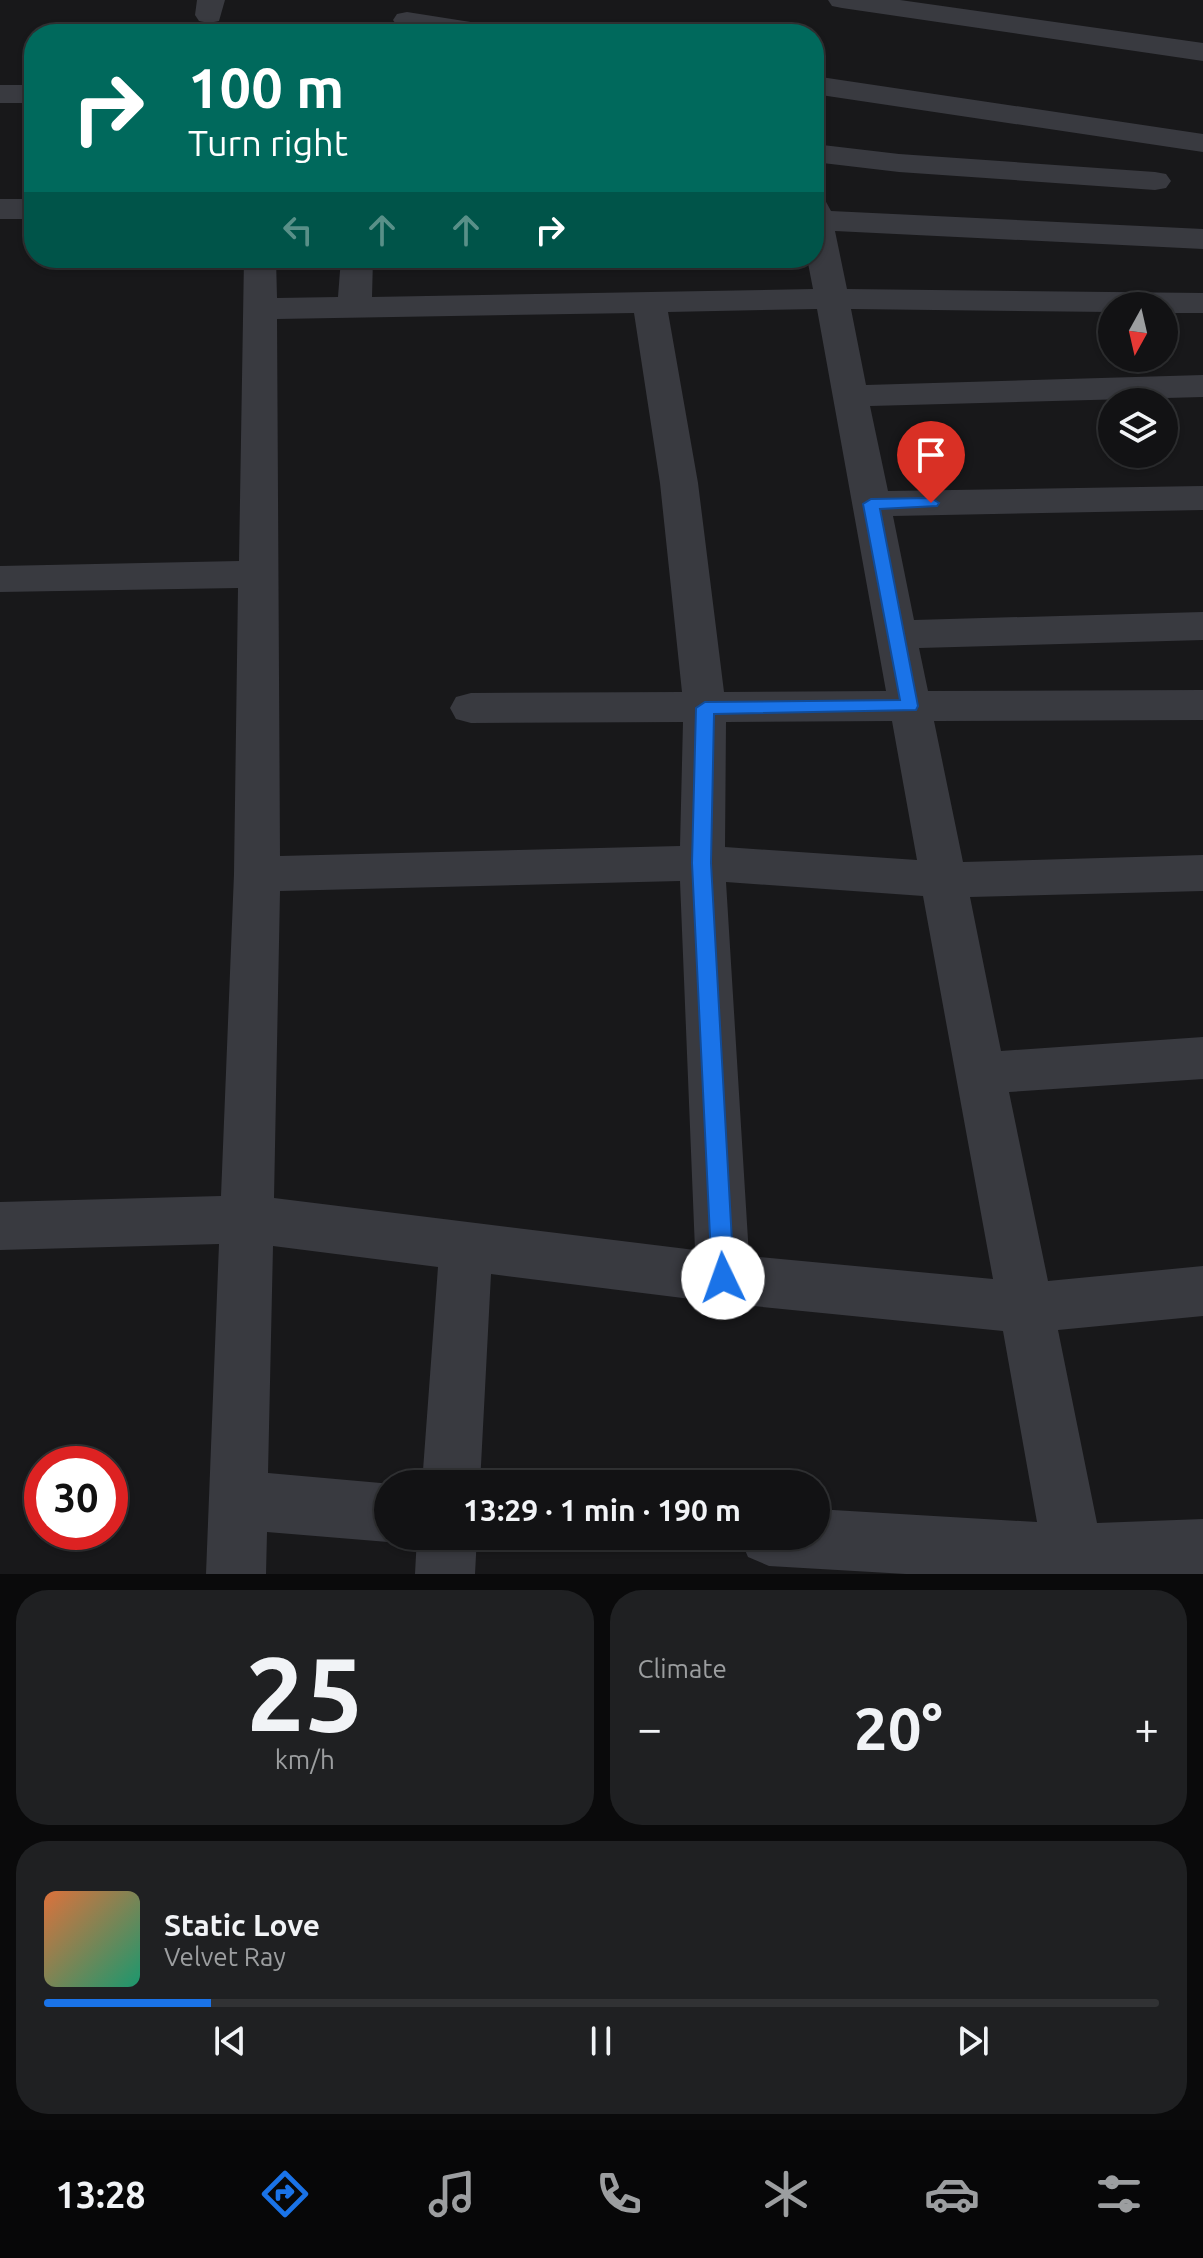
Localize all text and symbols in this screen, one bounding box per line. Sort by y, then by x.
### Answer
icon: right [56,56,160,160]
text: 100 m [188,56,344,119]
text: Turn right [188,122,348,163]
icon: left [276,208,320,252]
icon: ahead [360,208,404,252]
icon: ahead [444,208,488,252]
icon: right [528,208,572,252]
north arrow [1098,292,1178,372]
map controls [1098,292,1178,468]
button: layers [1098,388,1178,468]
pin [897,421,965,503]
icon: arrive [909,433,953,477]
position arrow [681,1236,765,1320]
speed limit sign: 30 [24,1446,128,1550]
text: 13:29 · 1 min · 190 m [463,1493,741,1527]
text: 25 [246,1634,363,1751]
text: Climate [638,1654,727,1683]
text: 20° [854,1694,943,1761]
text: − [638,1703,662,1752]
text: + [1134,1703,1159,1752]
text: km/h [275,1745,335,1774]
text: Static Love [164,1908,320,1942]
text: Velvet Ray [164,1942,286,1971]
icon: previous [208,2019,252,2063]
icon: pause [579,2019,623,2063]
icon: next [951,2019,995,2063]
icon: directions [257,2166,313,2222]
icon: music [424,2166,480,2222]
icon: phone [591,2166,647,2222]
icon: climate [758,2166,814,2222]
icon: car [924,2166,980,2222]
icon: filters [1091,2166,1147,2222]
text: 13:28 [55,2174,146,2215]

